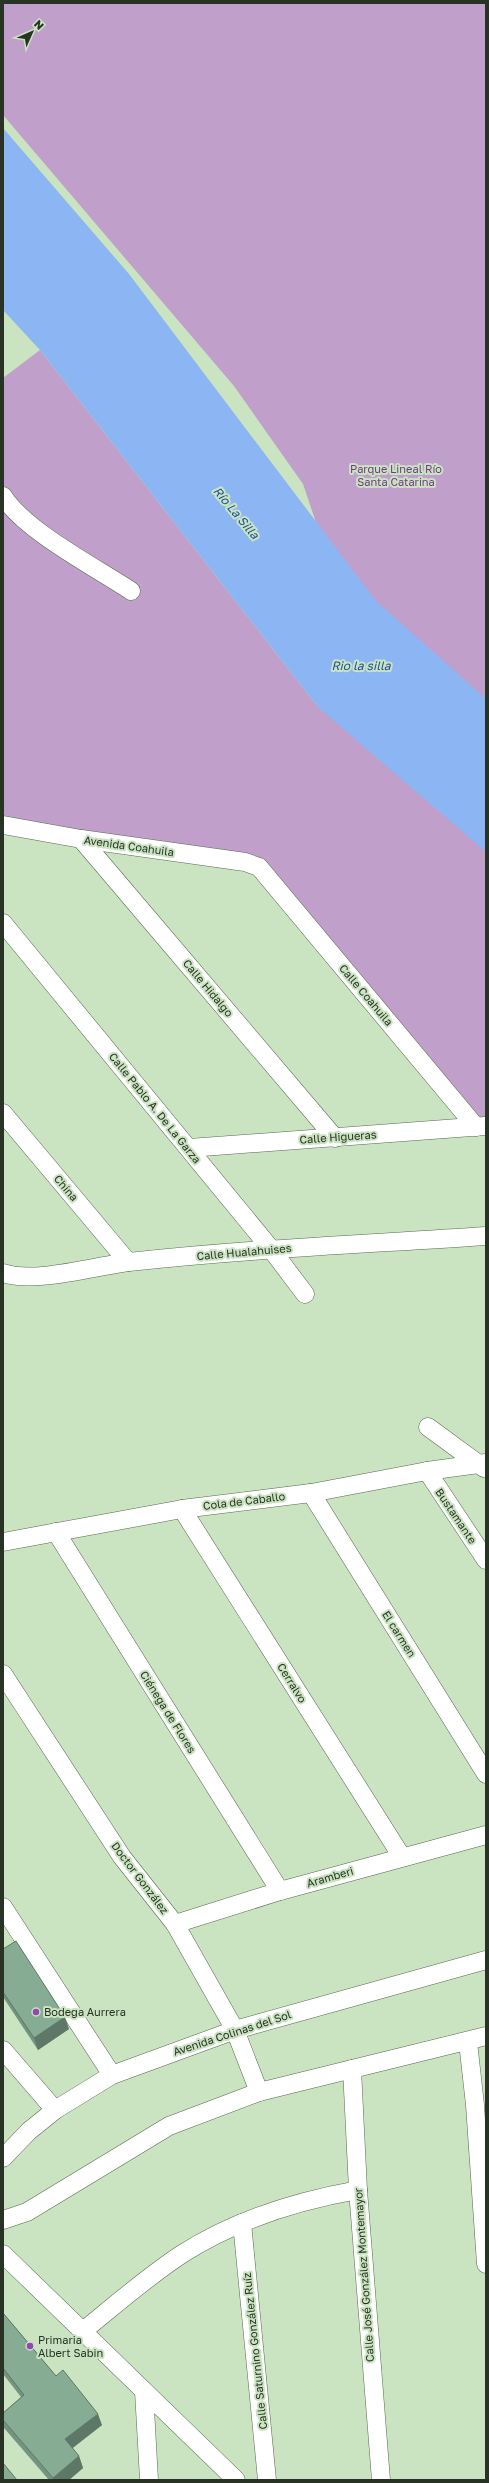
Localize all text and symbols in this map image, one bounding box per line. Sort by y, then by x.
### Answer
north arrow [12,12,52,52]
text: N [32,17,47,32]
park label: Parque Lineal Río Santa Catarina [350,462,442,488]
water label: Río La Silla [210,483,263,543]
water label: Rio la silla [331,658,392,673]
street label: Avenida Coahuila [83,833,175,858]
street label: Calle Hidalgo [181,956,236,1019]
street label: Calle Coahuila [337,961,396,1028]
street label: Calle Pablo A. De La Garza [107,1050,204,1166]
street label: Calle Higueras [299,1127,377,1146]
street label: China [52,1172,81,1203]
street label: Calle Hualahuises [196,1241,292,1262]
street label: Bustamante [433,1486,480,1546]
street label: Cola de Caballo [202,1489,286,1512]
street label: El carmen [380,1608,419,1659]
street label: Cerralvo [275,1660,310,1705]
street label: Ciénega de Flores [138,1668,199,1755]
street label: Doctor González [109,1839,172,1917]
street label: Aramberi [305,1864,355,1889]
place label: Bodega Aurrera [44,2005,126,2018]
marker: Bodega Aurrera [31,2007,41,2017]
street label: Avenida Colinas del Sol [171,2007,293,2058]
street label: Calle José González Montemayor [351,2187,376,2363]
street label: Calle Saturnino González Ruíz [240,2272,269,2430]
place label: Primaria Albert Sabin [38,2333,103,2359]
marker: Primaria Albert Sabin [25,2341,35,2351]

